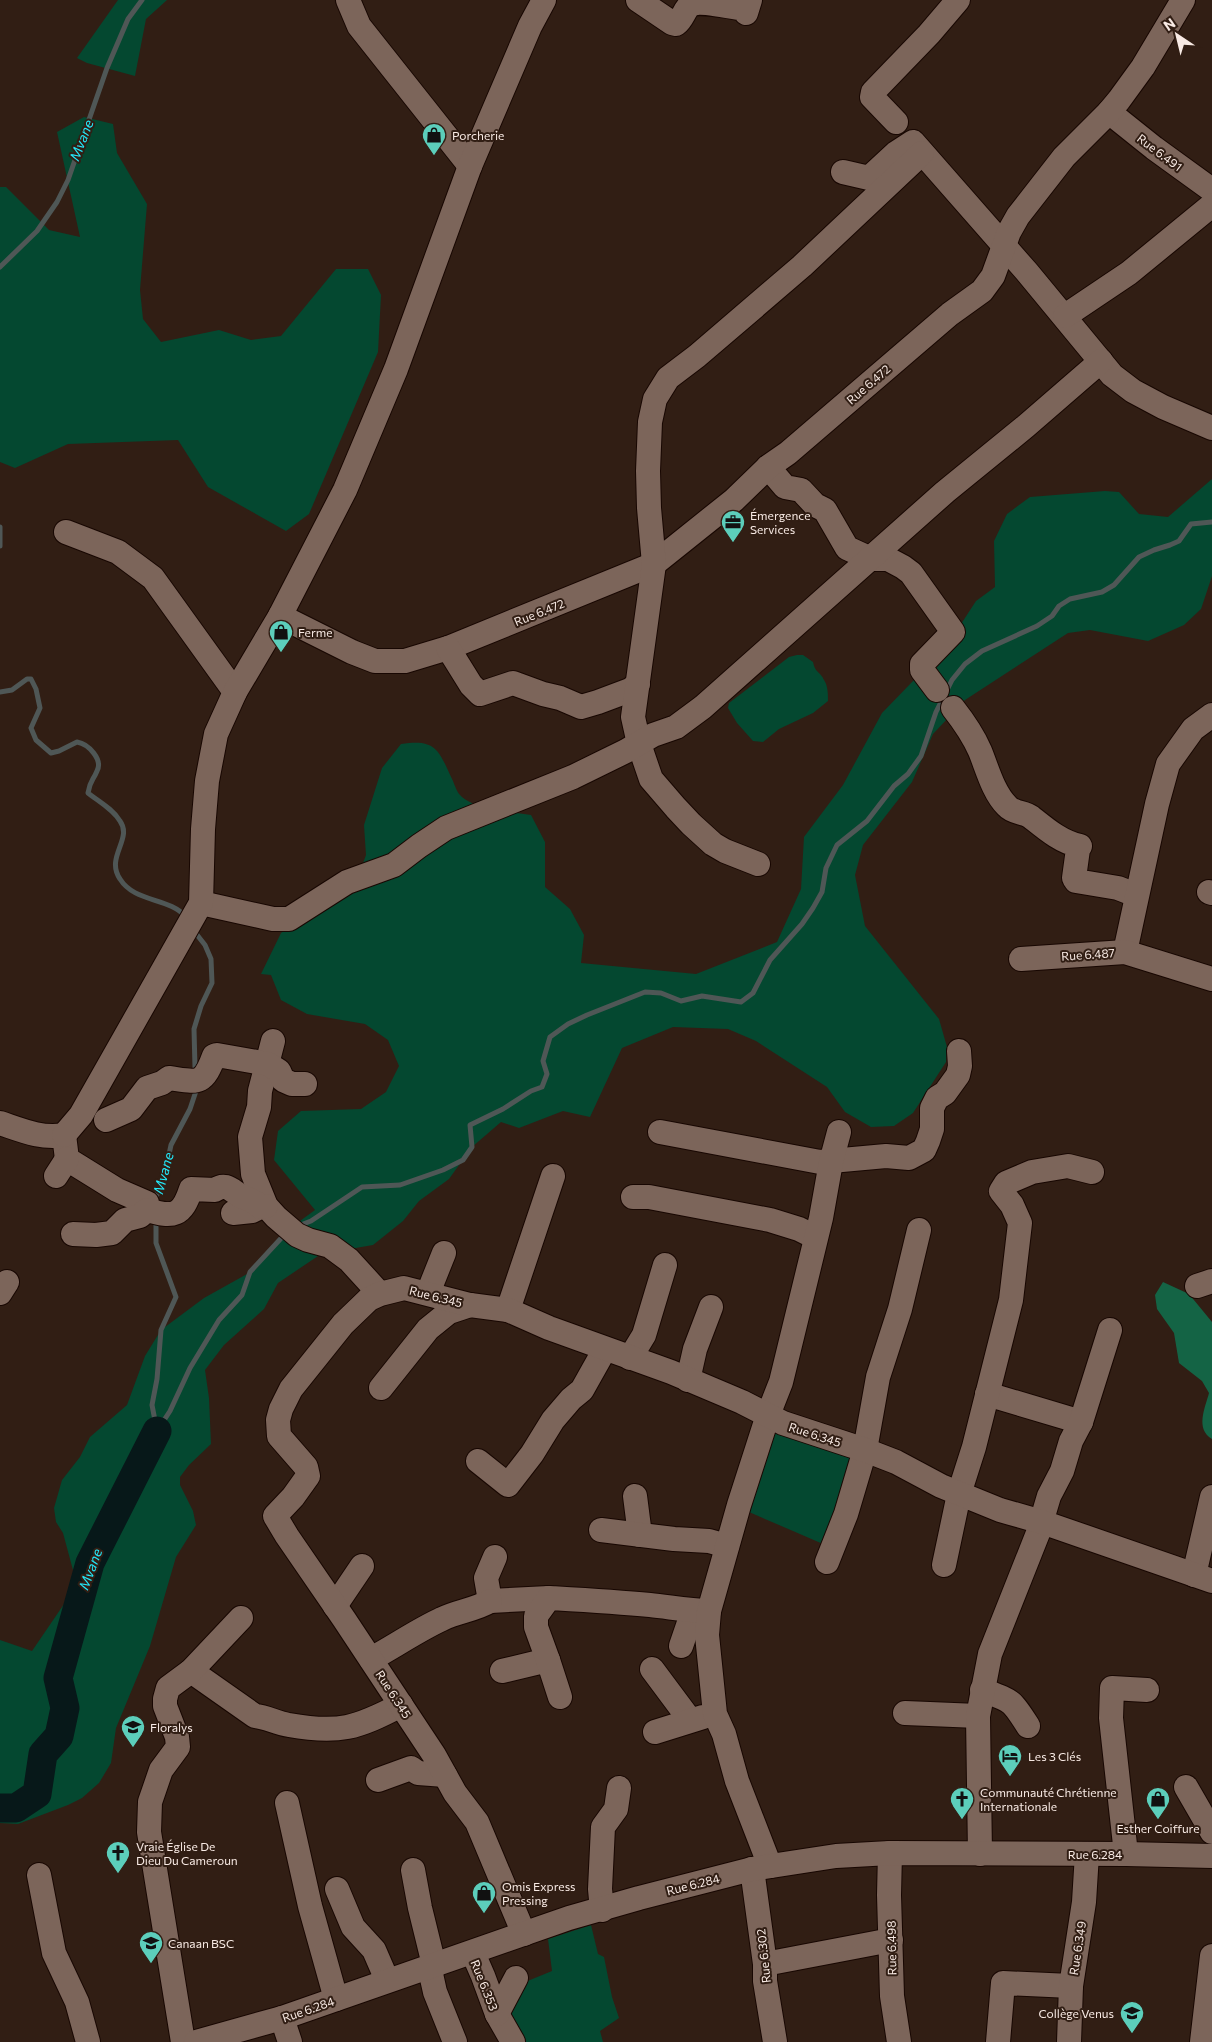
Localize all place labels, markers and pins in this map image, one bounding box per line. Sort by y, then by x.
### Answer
shop icon: Porcherie [421,122,447,156]
place label: Porcherie [452,128,504,142]
place label: Émergence Services [750,508,811,536]
office icon: Émergence Services [720,509,746,543]
shop icon: Ferme [268,619,294,653]
place label: Ferme [298,625,333,639]
school or university icon: Floralys [120,1714,146,1748]
place label: Floralys [150,1720,193,1734]
hotel icon: Les 3 Clés [997,1743,1023,1777]
place label: Les 3 Clés [1028,1749,1081,1763]
place label: Communauté Chrétienne Internationale [980,1785,1117,1813]
church icon: Communauté Chrétienne Internationale [949,1786,975,1820]
shop icon: Esther Coiffure [1145,1786,1171,1820]
place label: Esther Coiffure [1116,1821,1200,1835]
place label: Vraie Église De Dieu Du Cameroun [136,1839,238,1867]
church icon: Vraie Église De Dieu Du Cameroun [105,1840,131,1874]
place label: Omis Express Pressing [502,1879,576,1907]
shop icon: Omis Express Pressing [471,1880,497,1914]
school or university icon: Canaan BSC [138,1930,164,1964]
place label: Canaan BSC [168,1936,234,1950]
school or university icon: Collège Venus [1119,2000,1145,2034]
place label: Collège Venus [1038,2006,1114,2020]

